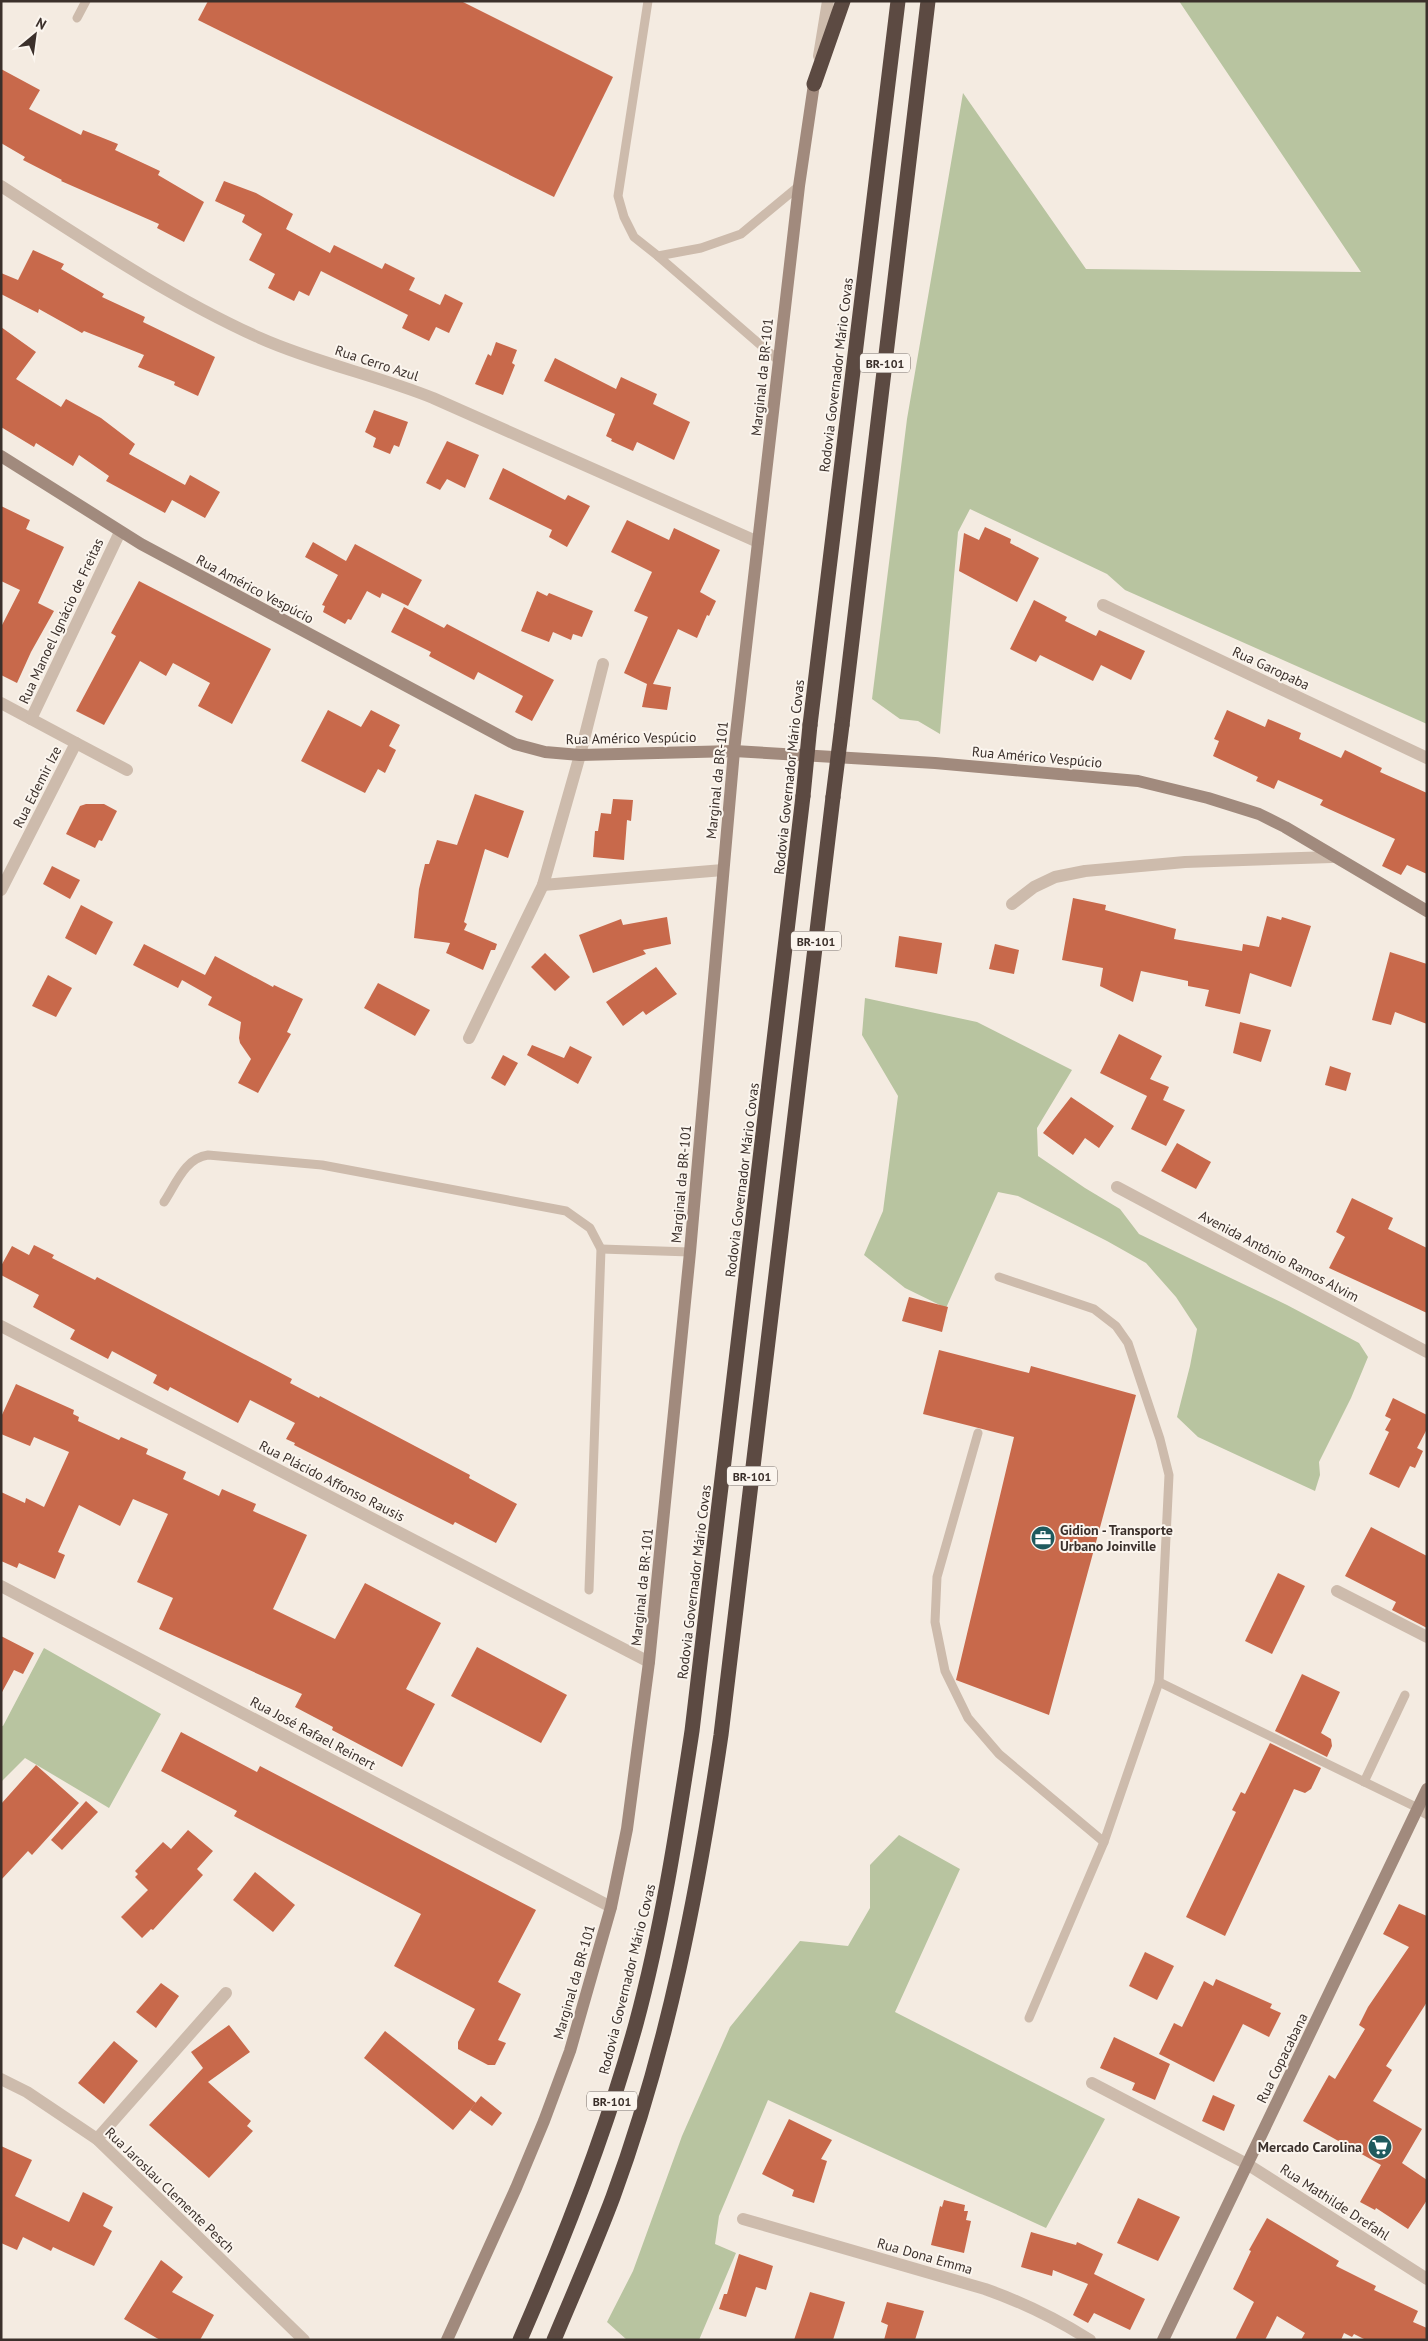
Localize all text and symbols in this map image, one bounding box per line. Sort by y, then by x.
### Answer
north arrow [10,10,60,60]
text: N [33,14,50,34]
street label: Rodovia Governador Mário Covas [815,277,857,473]
street label: Marginal da BR-101 [747,317,777,437]
street label: Rua Cerro Azul [333,341,421,385]
road number: BR-101 [860,353,910,372]
street label: Rua Manoel Ignácio de Freitas [15,535,107,707]
street label: Rua Américo Vespúcio [193,550,317,628]
street label: Rua Garopaba [1229,642,1313,694]
street label: Rodovia Governador Mário Covas [770,679,808,875]
street label: Marginal da BR-101 [702,720,732,840]
street label: Rua Américo Vespúcio [565,728,697,748]
street label: Rua Américo Vespúcio [971,742,1103,772]
street label: Rua Edemir Ize [9,743,65,831]
road number: BR-101 [791,931,841,950]
street label: Rodovia Governador Mário Covas [721,1082,763,1278]
street label: Marginal da BR-101 [667,1124,695,1244]
street label: Avenida Antônio Ramos Alvim [1196,1206,1362,1306]
street label: Rua Plácido Affonso Rausis [256,1436,408,1526]
road number: BR-101 [727,1466,777,1485]
street label: Rodovia Governador Mário Covas [673,1484,715,1680]
place label: Gidion - Transporte Urbano Joinville [1060,1521,1173,1555]
office icon: Gidion - Transporte Urbano Joinville [1030,1525,1056,1551]
street label: Marginal da BR-101 [627,1527,657,1647]
street label: Rua José Rafael Reinert [247,1692,379,1774]
street label: Rodovia Governador Mário Covas [595,1882,659,2076]
street label: Marginal da BR-101 [549,1923,599,2041]
street label: Rua Copacabana [1252,2010,1312,2106]
road number: BR-101 [587,2092,637,2110]
street label: Rua Jaroslau Clemente Pesch [102,2123,238,2257]
supermarket icon: Mercado Carolina [1367,2134,1393,2160]
place label: Mercado Carolina [1258,2138,1362,2156]
street label: Rua Mathilde Drefahl [1277,2160,1393,2244]
street label: Rua Dona Emma [875,2234,975,2278]

